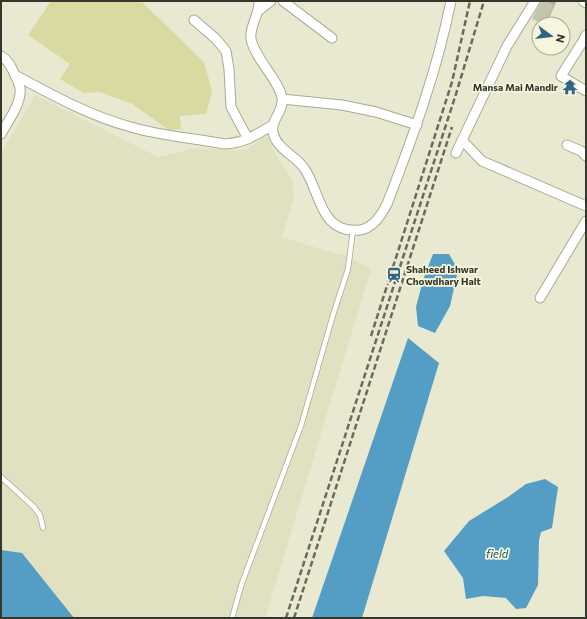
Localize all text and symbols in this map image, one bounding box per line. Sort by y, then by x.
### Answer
north arrow [531,16,571,56]
text: N [554,33,568,44]
temple icon: Mansa Mai Mandir [561,78,579,96]
place label: Mansa Mai Mandir [473,81,558,93]
place label: Shaheed Ishwar Chowdhary Halt [406,263,481,287]
station icon: Shaheed Ishwar Chowdhary Halt [385,266,403,284]
water label: field [486,547,509,560]

